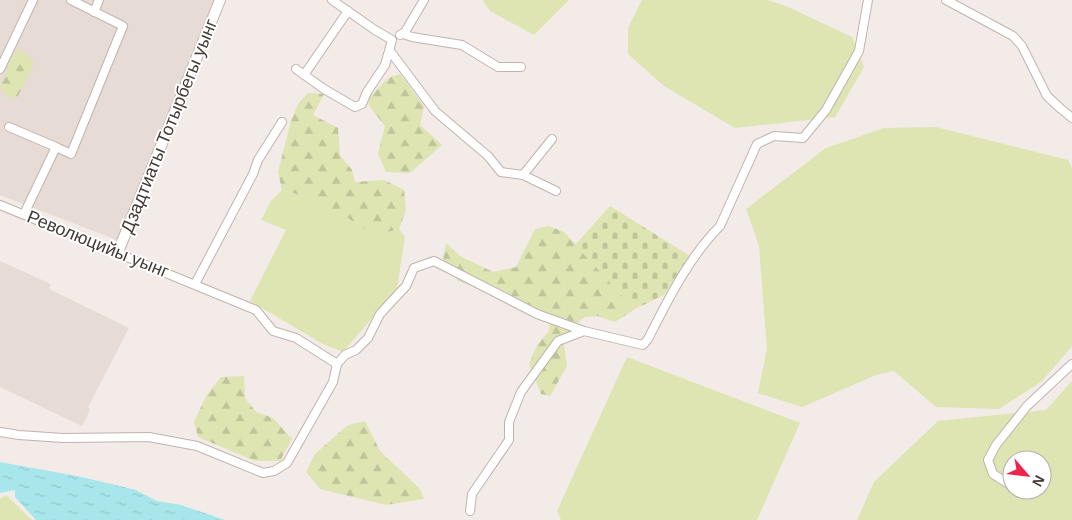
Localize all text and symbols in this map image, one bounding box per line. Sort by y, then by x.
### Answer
street label: Дзадтиаты Тотырбегы уынг [117,16,221,236]
street label: Революцийы уынг [24,206,172,282]
north arrow [1002,450,1052,500]
text: N [1029,473,1048,489]

